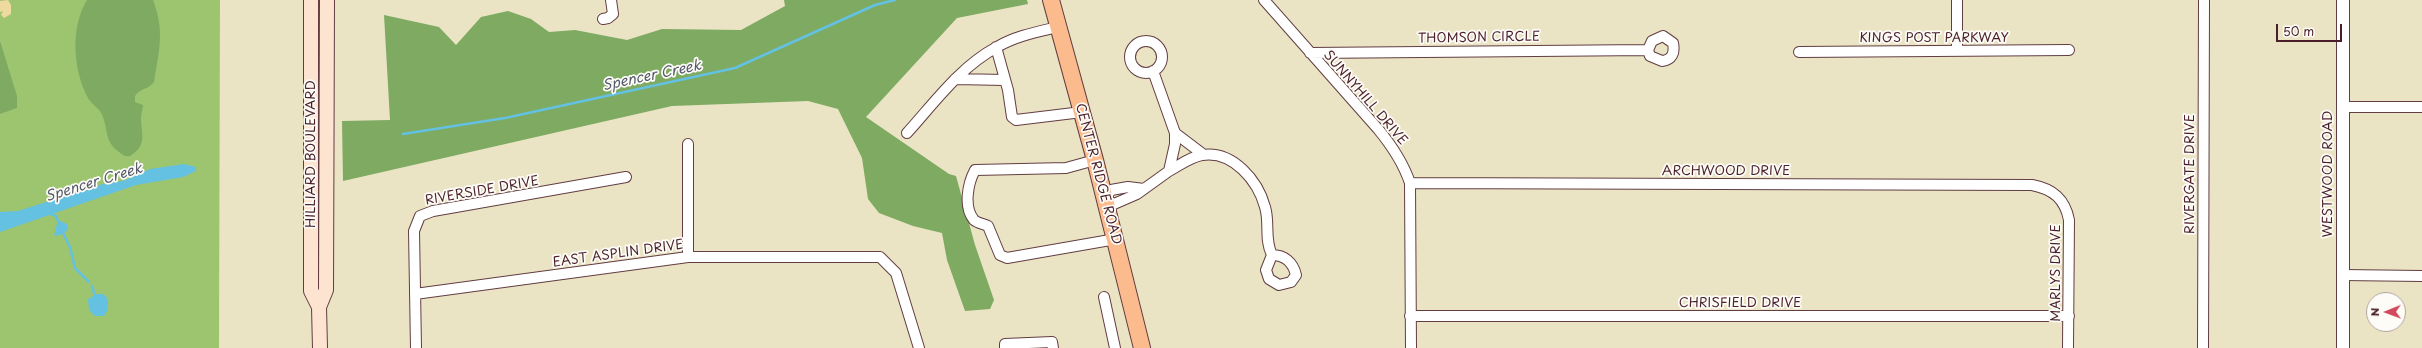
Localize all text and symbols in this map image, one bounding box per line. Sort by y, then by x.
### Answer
scale bar [2278,16,2344,42]
text: 50 m [2283,22,2314,40]
street label: THOMSON CIRCLE [1418,29,1540,47]
street label: KINGS POST PARKWAY [1859,30,2009,46]
street label: SUNNYHILL DRIVE [1320,48,1410,148]
water label: Spencer Creek [601,57,703,95]
street label: HILLIARD BOULEVARD [303,80,319,228]
street label: CENTER RIDGE ROAD [1072,102,1124,246]
street label: WESTWOOD ROAD [2320,111,2336,237]
street label: RIVERGATE DRIVE [2182,114,2198,234]
water label: Spencer Creek [44,160,144,206]
street label: ARCHWOOD DRIVE [1662,163,1790,179]
street label: RIVERSIDE DRIVE [424,173,540,209]
street label: MARLYS DRIVE [2048,224,2064,322]
street label: EAST ASPLIN DRIVE [552,237,684,271]
north arrow [2366,292,2406,332]
street label: CHRISFIELD DRIVE [1679,295,1801,311]
text: N [2366,308,2383,317]

